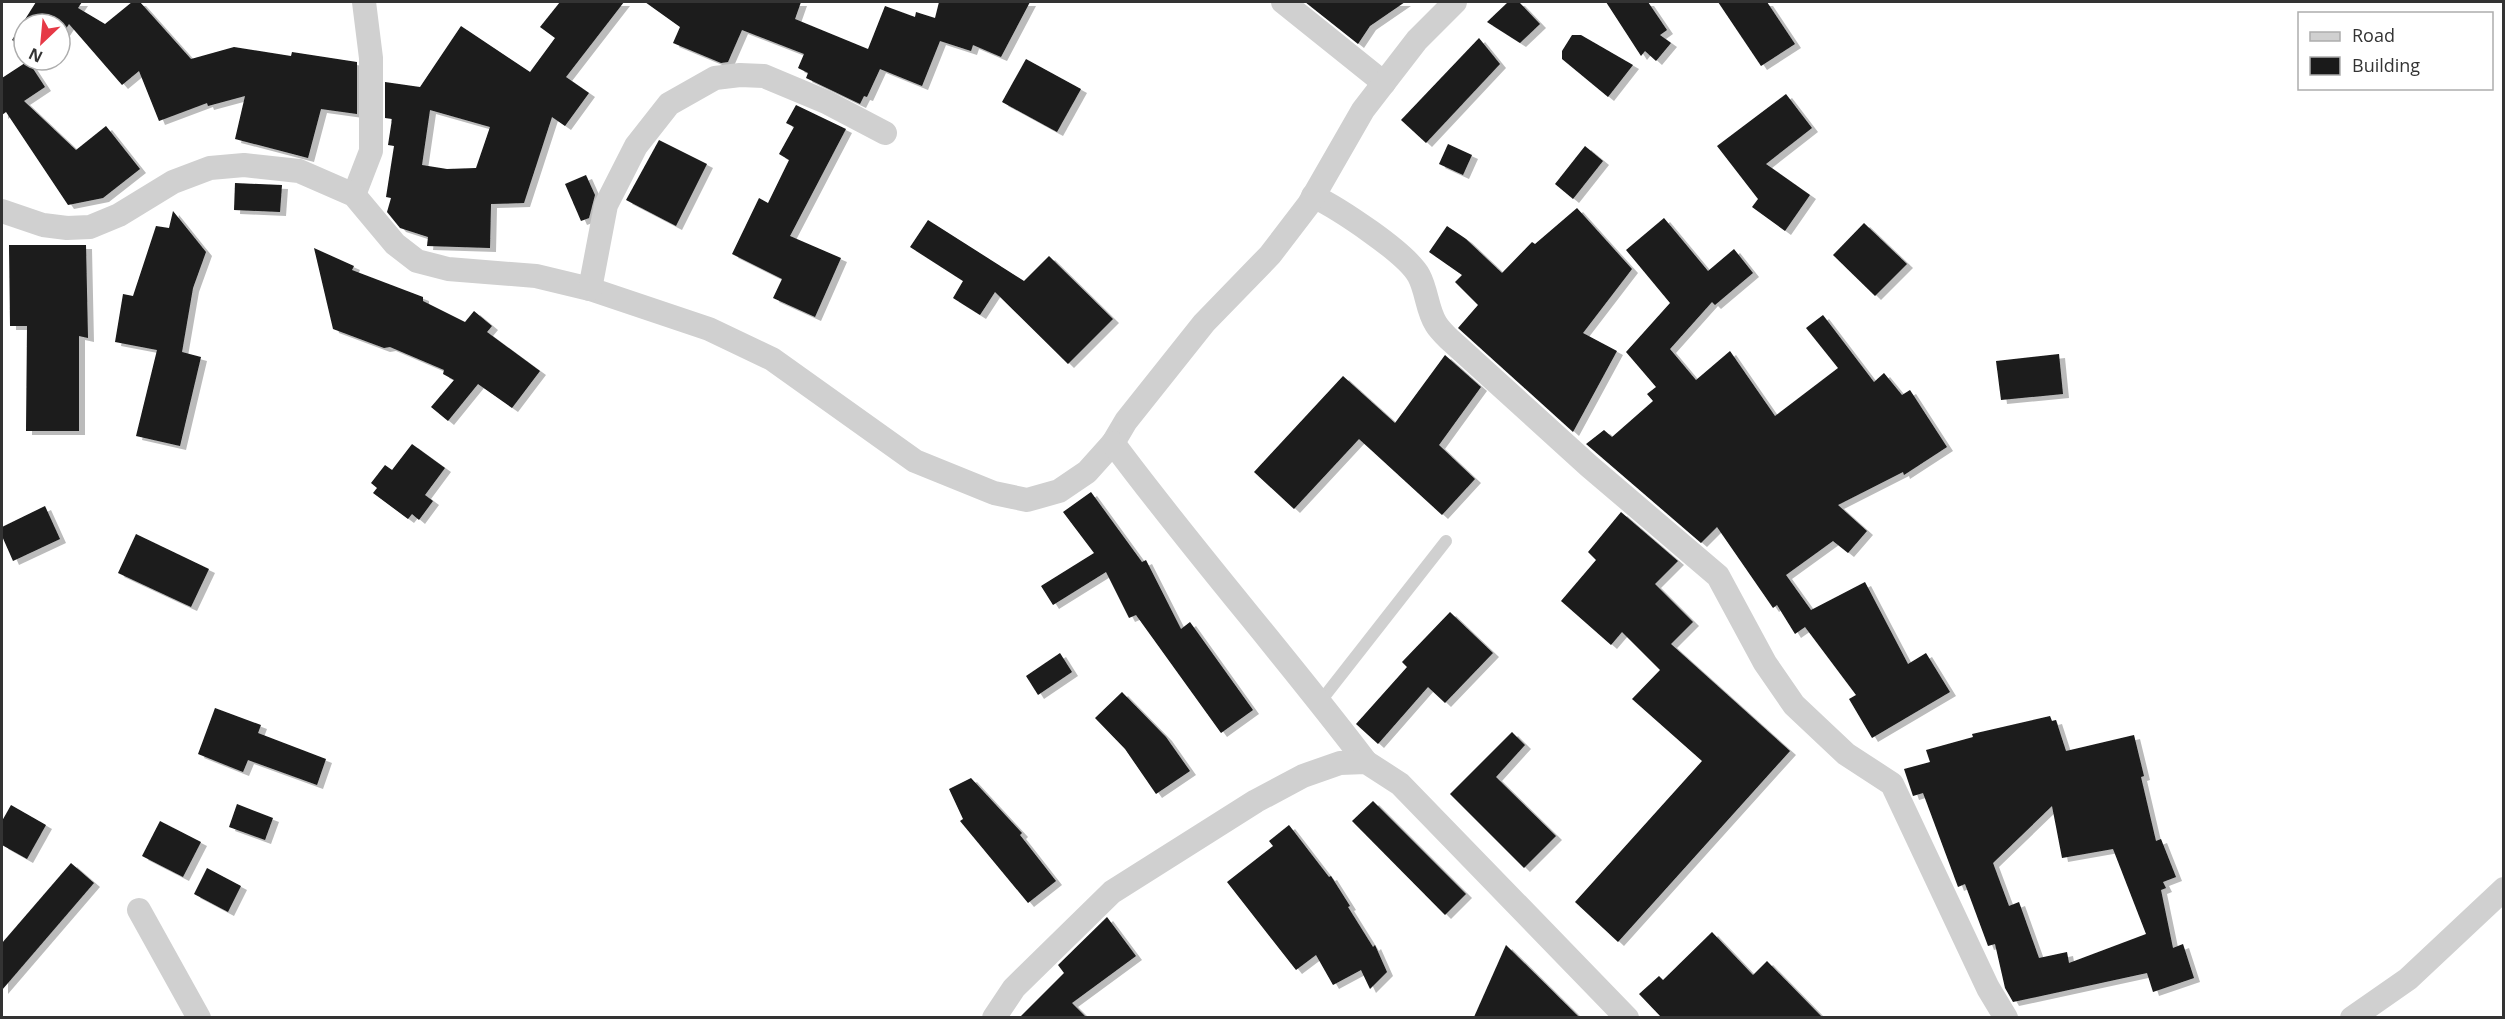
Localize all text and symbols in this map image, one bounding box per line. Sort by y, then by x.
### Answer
north arrow [12,12,72,72]
legend [2298,12,2493,90]
text: Road [2352,23,2395,47]
text: N [25,43,46,68]
text: Building [2352,53,2420,77]

